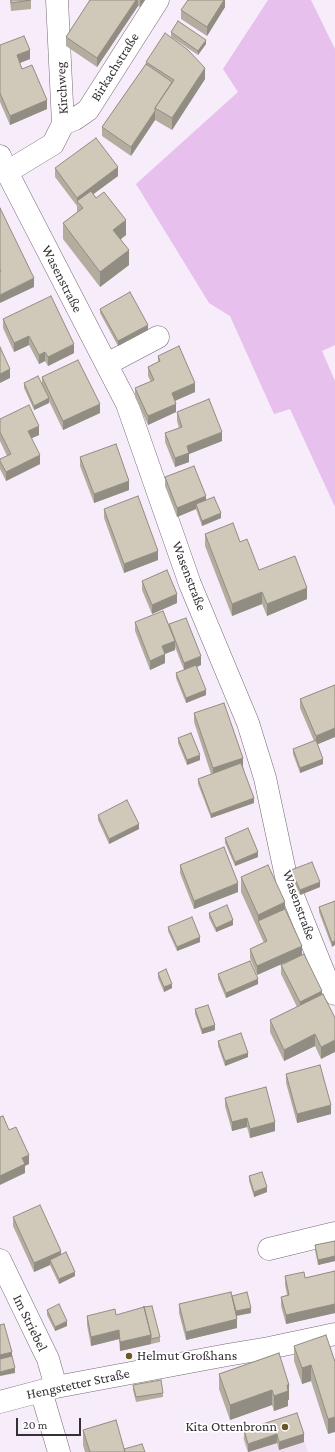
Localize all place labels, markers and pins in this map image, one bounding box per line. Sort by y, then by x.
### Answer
place label: Helmut Großhans [137,1348,237,1364]
marker: Helmut Großhans [124,1351,134,1361]
place label: Kita Ottenbronn [186,1419,277,1435]
marker: Kita Ottenbronn [280,1422,290,1432]

